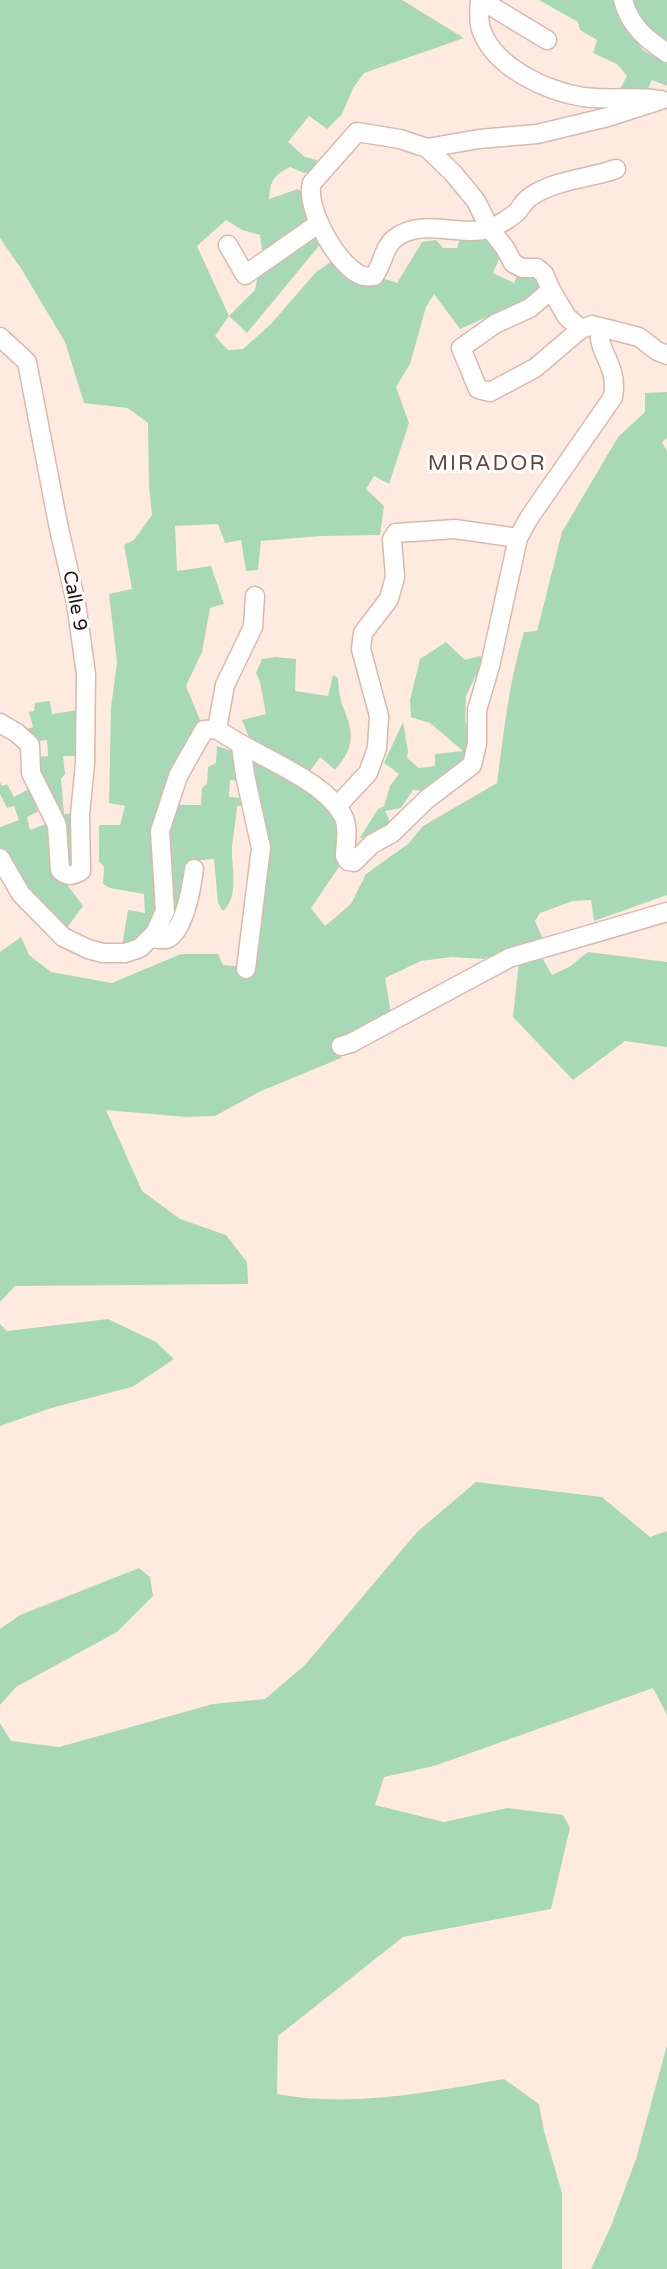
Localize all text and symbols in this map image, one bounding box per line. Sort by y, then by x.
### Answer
district label: MIRADOR [429,451,545,477]
street label: Calle 9 [57,569,91,633]

